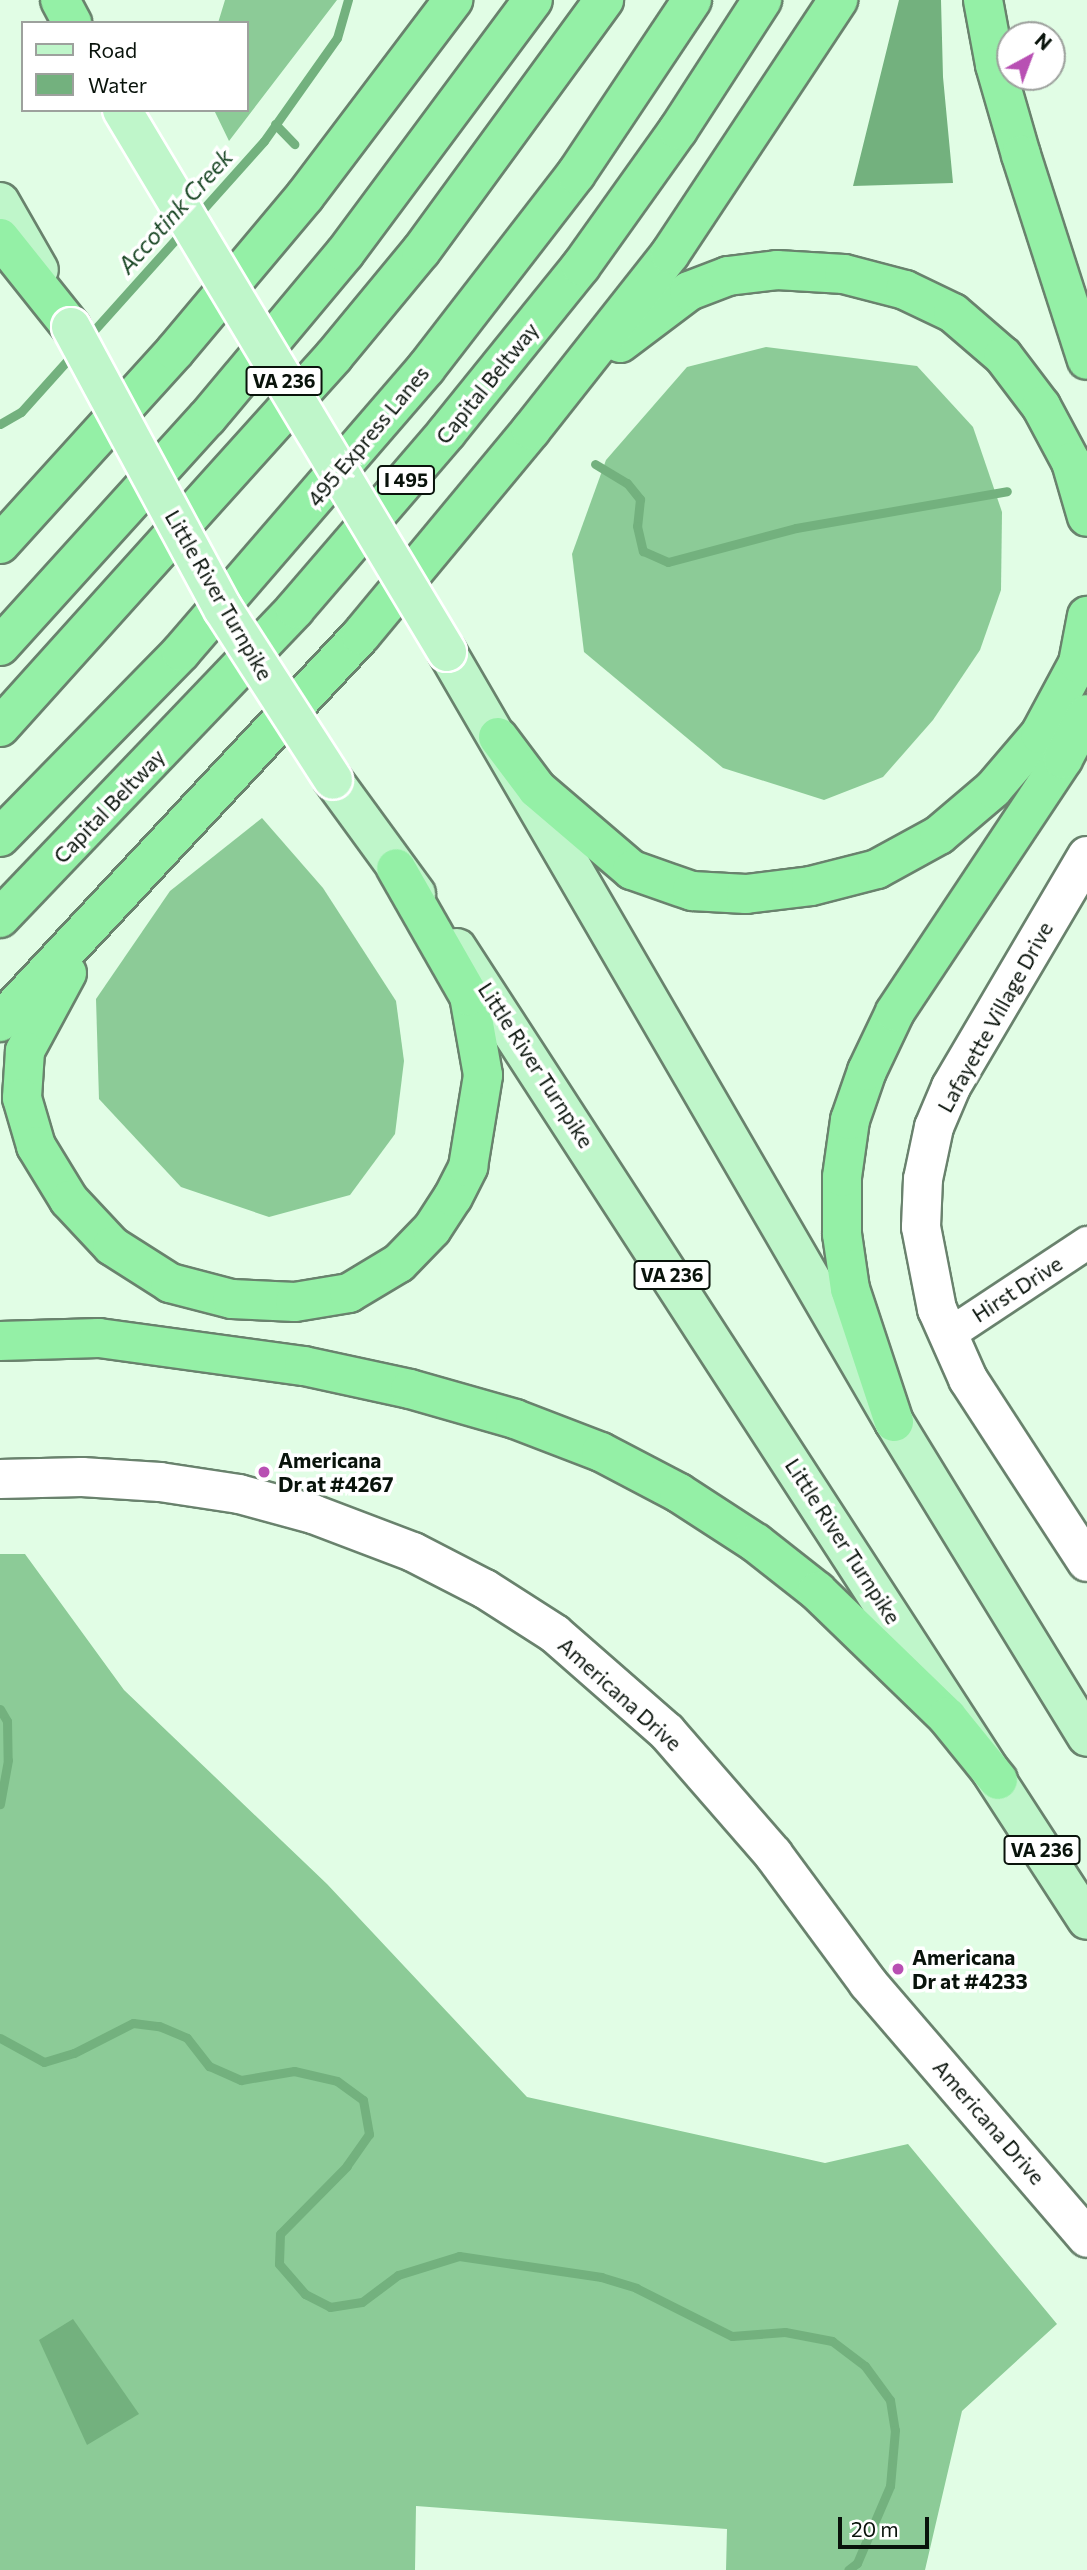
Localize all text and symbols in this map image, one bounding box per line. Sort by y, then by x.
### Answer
legend [21,21,248,112]
north arrow [996,21,1066,91]
text: N [1031,28,1057,55]
text: Road [88,37,137,62]
text: Water [88,72,147,97]
water label: Accotink Creek [112,143,238,279]
street label: Capital Beltway [430,317,544,449]
street label: 495 Express Lanes [302,361,434,511]
road number: VA 236 [246,366,322,396]
road number: I 495 [376,464,436,495]
street label: Little River Turnpike [160,506,278,684]
street label: Capital Beltway [48,744,170,868]
street label: Lafayette Village Drive [932,917,1058,1117]
street label: Little River Turnpike [473,978,599,1152]
street label: Hirst Drive [967,1251,1067,1327]
road number: VA 236 [634,1260,710,1290]
place label: Americana Dr at #4267 [278,1447,394,1497]
street label: Little River Turnpike [780,1454,906,1628]
marker: Americana Dr at #4267 [256,1464,272,1480]
street label: Americana Drive [553,1632,687,1756]
road number: VA 236 [1004,1834,1080,1866]
place label: Americana Dr at #4233 [912,1944,1028,1994]
marker: Americana Dr at #4233 [890,1961,906,1977]
street label: Americana Drive [928,2055,1050,2189]
scale bar [842,2504,933,2548]
text: 20 m [851,2516,899,2541]

